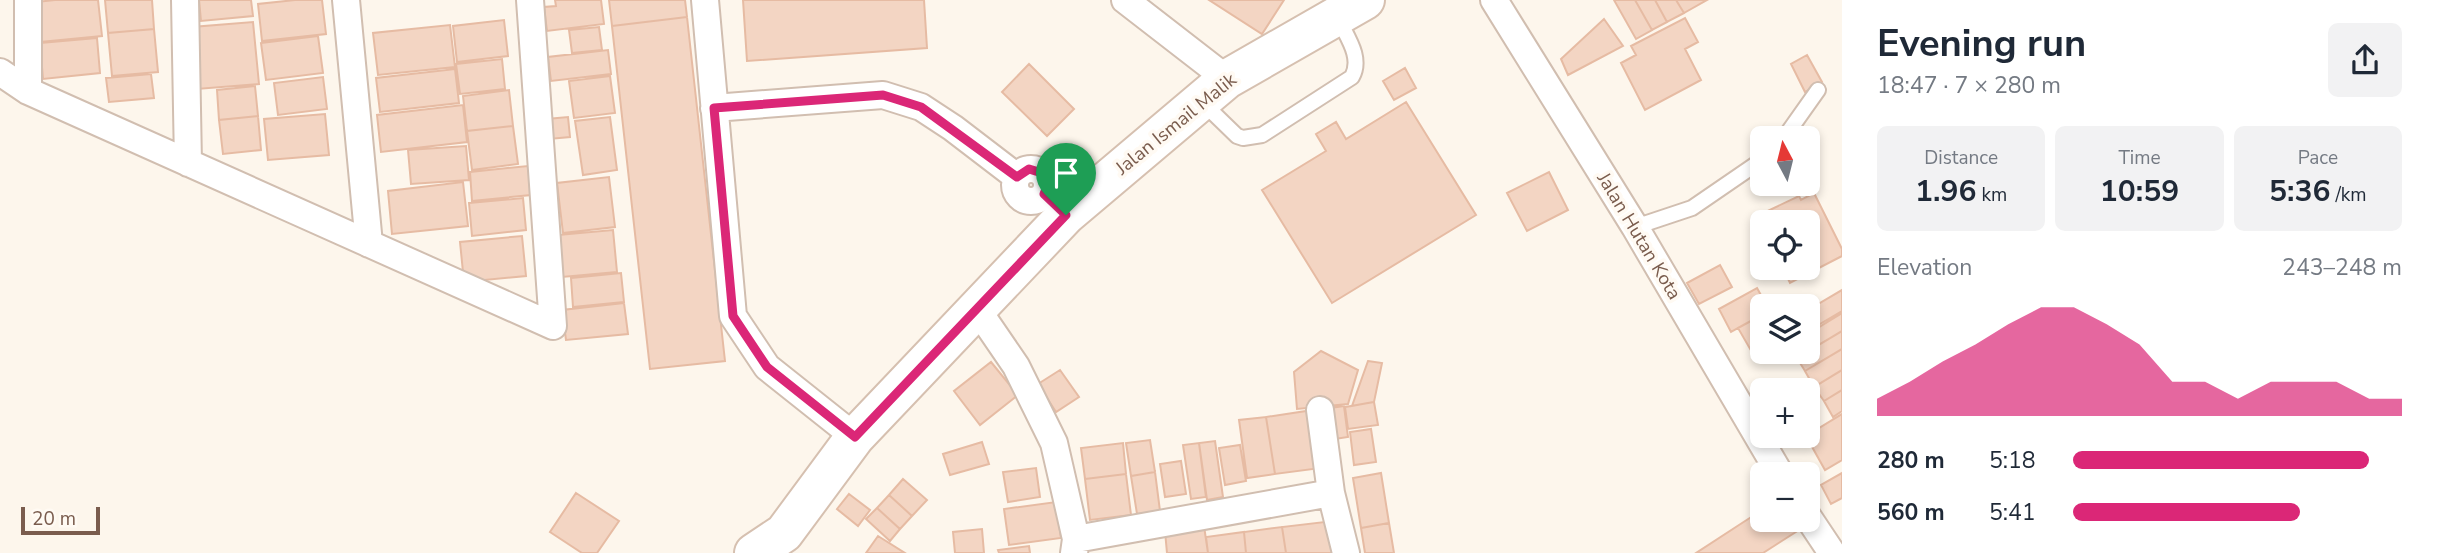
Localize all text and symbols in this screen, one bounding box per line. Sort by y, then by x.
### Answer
text: Evening run [1877,18,2086,69]
button: share [2328,23,2402,97]
street label: Jalan Ismail Malik [1109,67,1242,182]
text: 18:47 · 7 × 280 m [1877,70,2061,101]
north arrow [1750,126,1820,196]
map controls [1750,126,1820,532]
pin [1036,143,1096,215]
text: Distance [1924,145,1998,171]
text: Time [2118,145,2161,171]
text: Pace [2298,145,2338,171]
icon: arrive [1047,154,1085,192]
street label: Jalan Hutan Kota [1590,167,1687,304]
text: 1.96 [1915,171,1977,212]
text: 10:59 [2100,171,2179,212]
text: 5:36 [2269,171,2331,212]
text: km [1977,182,2007,208]
text: /km [2331,182,2367,208]
button: locate [1750,210,1820,280]
text: Elevation [1877,252,1972,283]
text: 243–248 m [2282,252,2402,283]
button: layers [1750,294,1820,364]
button: + [1750,378,1820,448]
text: 280 m [1877,445,1945,476]
text: 5:18 [1989,445,2036,476]
button: − [1750,462,1820,532]
text: 560 m [1877,497,1945,528]
text: 5:41 [1989,497,2036,528]
scale bar [21,504,100,536]
text: 20 m [32,506,76,532]

